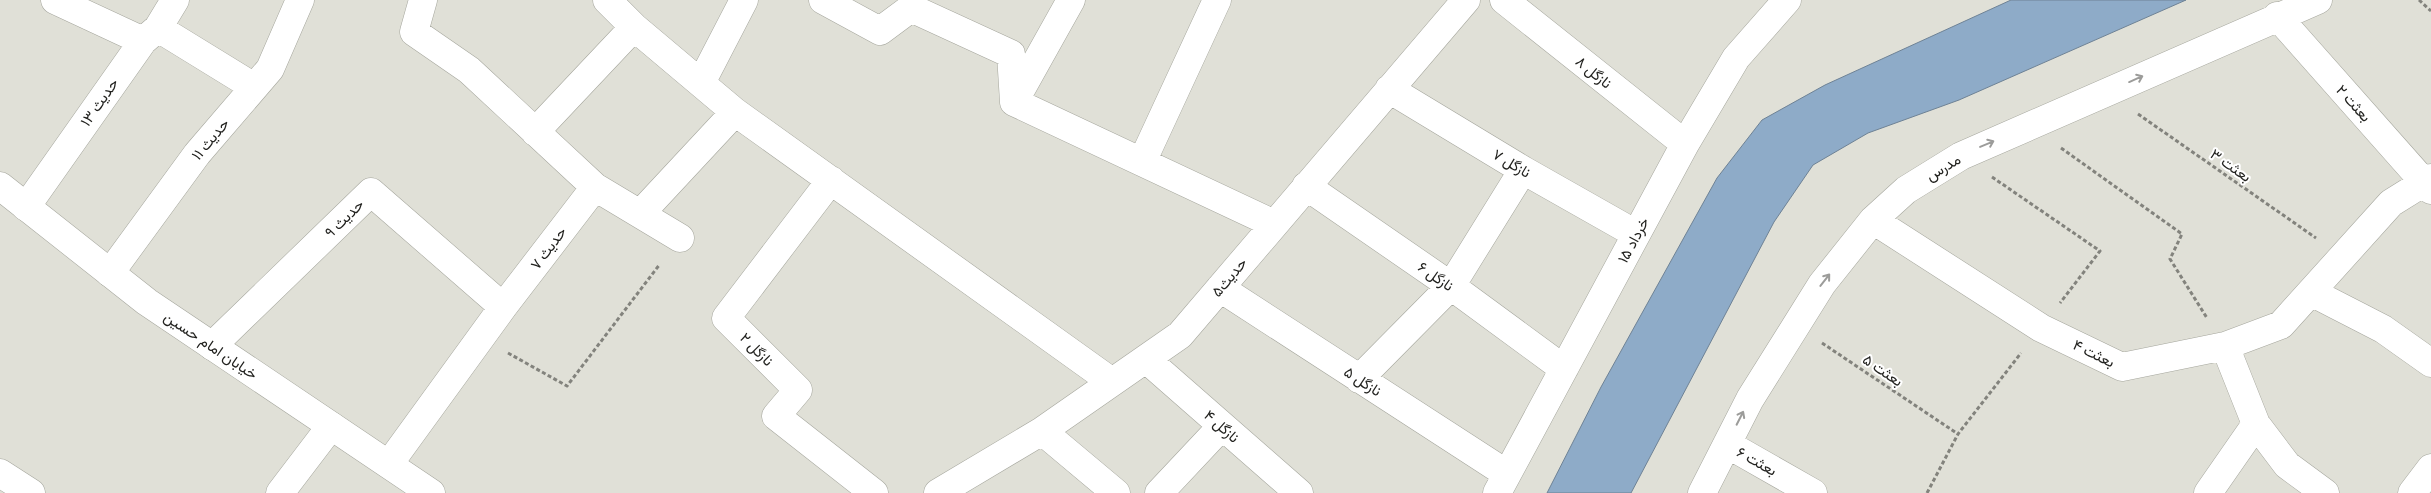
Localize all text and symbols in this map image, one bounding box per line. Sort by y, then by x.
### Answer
street label: نازگل ۸ [1571,51,1617,93]
street label: حدیث ۱۳ [75,74,123,130]
one-way arrow [2128,74,2143,84]
street label: بعثت ۲ [2332,80,2376,126]
street label: حدیث ۱۱ [186,114,234,164]
one-way arrow [1979,139,1994,149]
street label: نازگل ۷ [1489,143,1535,183]
street label: بعثت ۳ [2206,143,2256,187]
street label: مدرس [1921,148,1965,186]
street label: حدیث ۹ [320,194,368,242]
street label: ۱۵ خرداد [1612,213,1654,267]
street label: حدیث ۷ [525,222,571,274]
street label: حدیث۵ [1206,253,1252,301]
street label: نازگل ۶ [1414,256,1458,296]
one-way arrow [1820,273,1830,287]
street label: خیابان امام حسین [160,306,262,384]
street label: نازگل ۲ [735,327,779,371]
street label: بعثت ۴ [2069,334,2119,372]
street label: بعثت ۵ [1859,349,1907,391]
street label: نازگل ۵ [1340,361,1386,401]
street label: نازگل ۴ [1200,405,1244,447]
one-way arrow [1736,411,1745,426]
street label: بعثت ۶ [1733,441,1781,481]

